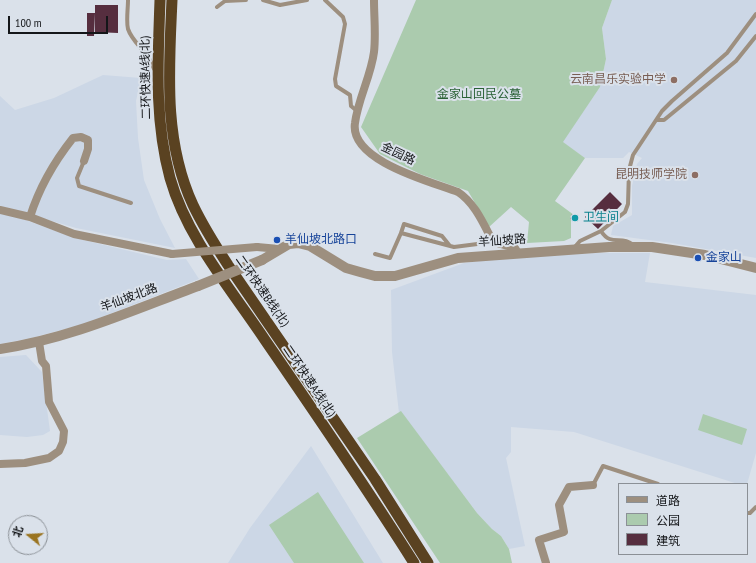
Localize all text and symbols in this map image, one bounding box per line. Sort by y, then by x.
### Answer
scale bar [10,8,110,34]
text: 100 m [15,15,42,30]
street label: 二环快速A线(北) [138,36,154,120]
place label: 云南昌乐实验中学 [570,73,666,87]
marker: 云南昌乐实验中学 [669,75,679,85]
park label: 金家山回民公墓 [437,88,521,102]
street label: 金园路 [379,140,417,168]
place label: 昆明技师学院 [615,168,687,182]
marker: 昆明技师学院 [690,170,700,180]
place label: 卫生间 [583,211,619,225]
marker: 卫生间 [570,213,580,223]
street label: 羊仙坡路 [478,232,526,250]
place label: 羊仙坡北路口 [285,233,357,247]
marker: 羊仙坡北路口 [272,235,282,245]
place label: 金家山 [706,251,742,265]
street label: 二环快速B线(北) [232,253,292,329]
marker: 金家山 [693,253,703,263]
street label: 羊仙坡北路 [98,281,160,315]
street label: 二环快速A线(北) [280,342,338,420]
legend [618,483,748,555]
text: 道路 [656,493,680,508]
text: 公园 [656,513,680,528]
north arrow [8,515,48,555]
text: 北 [9,524,26,539]
text: 建筑 [656,533,680,548]

